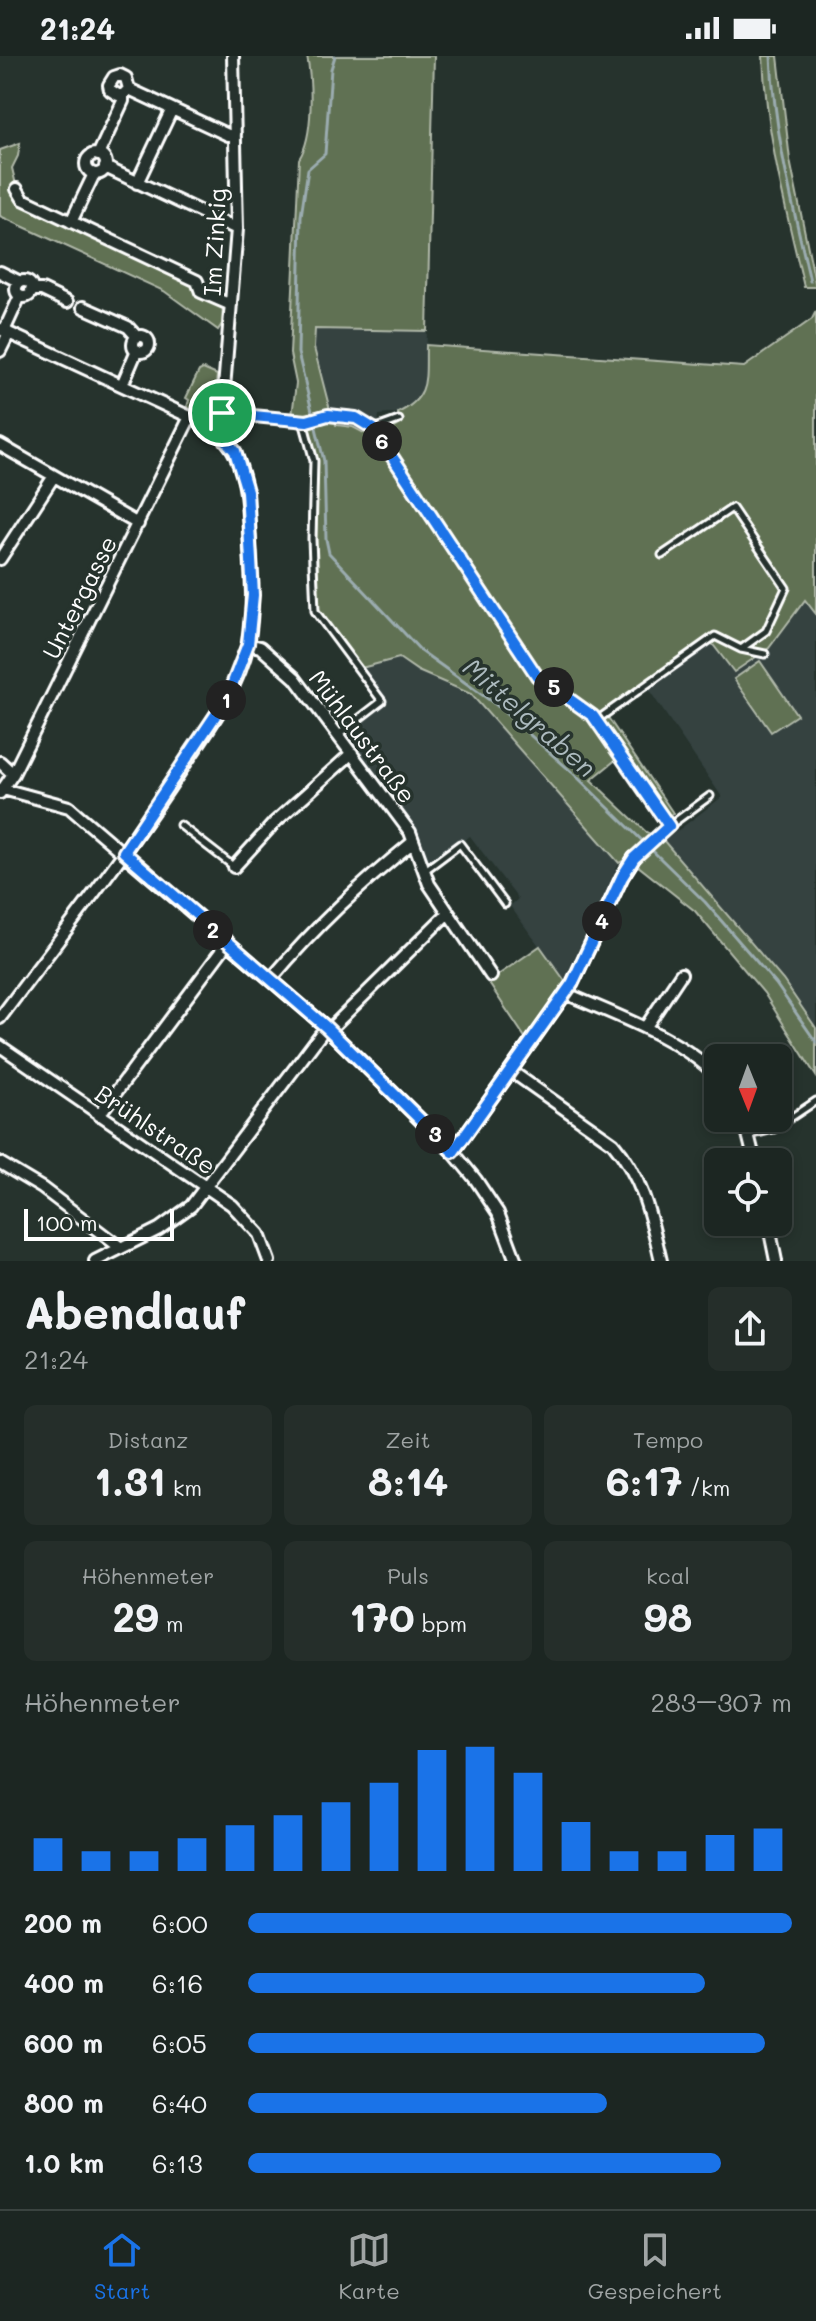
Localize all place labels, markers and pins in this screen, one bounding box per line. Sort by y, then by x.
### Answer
pin [188,379,256,447]
pin: 6 [362,421,402,461]
pin: 5 [534,667,574,707]
pin: 1 [206,680,246,720]
pin: 4 [582,901,622,941]
pin: 2 [193,910,233,950]
pin: 3 [415,1114,455,1154]

